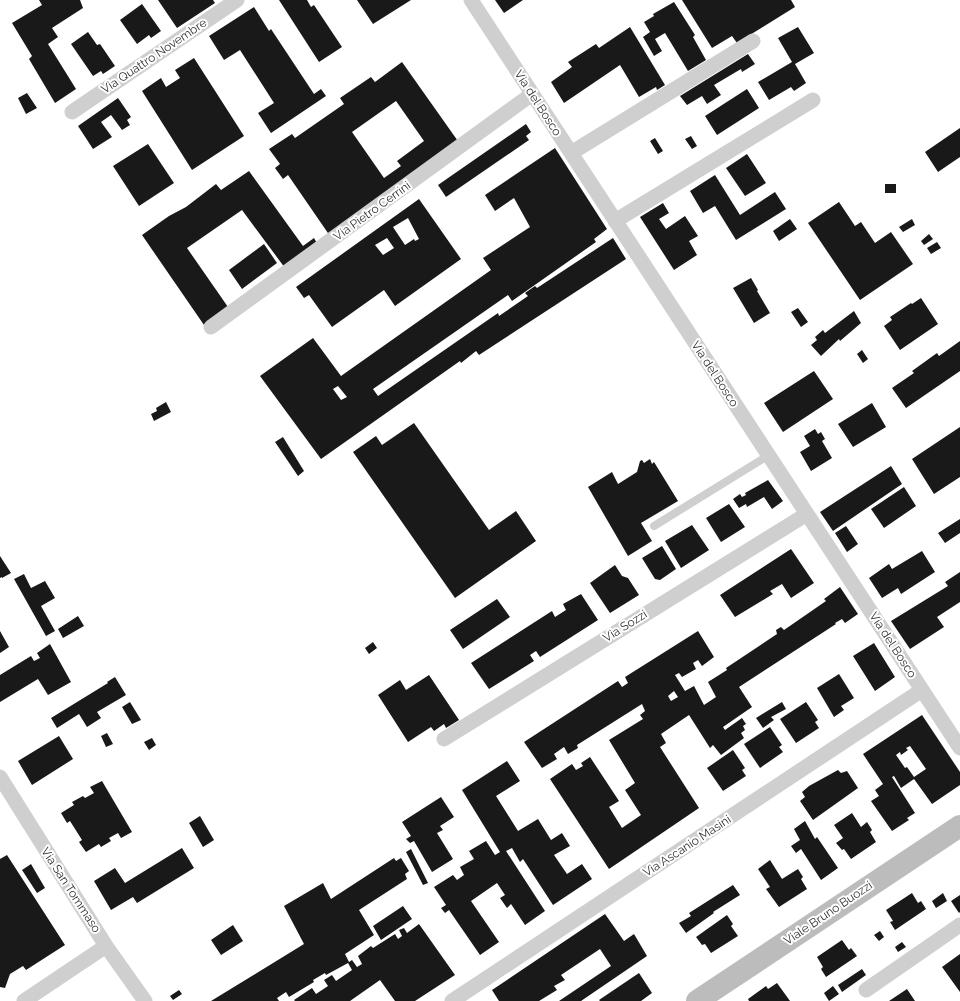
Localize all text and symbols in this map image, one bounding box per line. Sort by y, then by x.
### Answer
street label: Via Quattro Novembre [99,16,209,96]
street label: Via del Bosco [512,68,564,138]
street label: Via Pietro Cerrini [331,178,413,244]
street label: Via del Bosco [689,339,741,409]
street label: Via Sozzi [600,607,650,645]
street label: Via del Bosco [867,610,919,680]
street label: Via Ascanio Masini [641,812,733,880]
street label: Via San Tommaso [38,845,104,935]
street label: Viale Bruno Buozzi [781,878,875,948]

